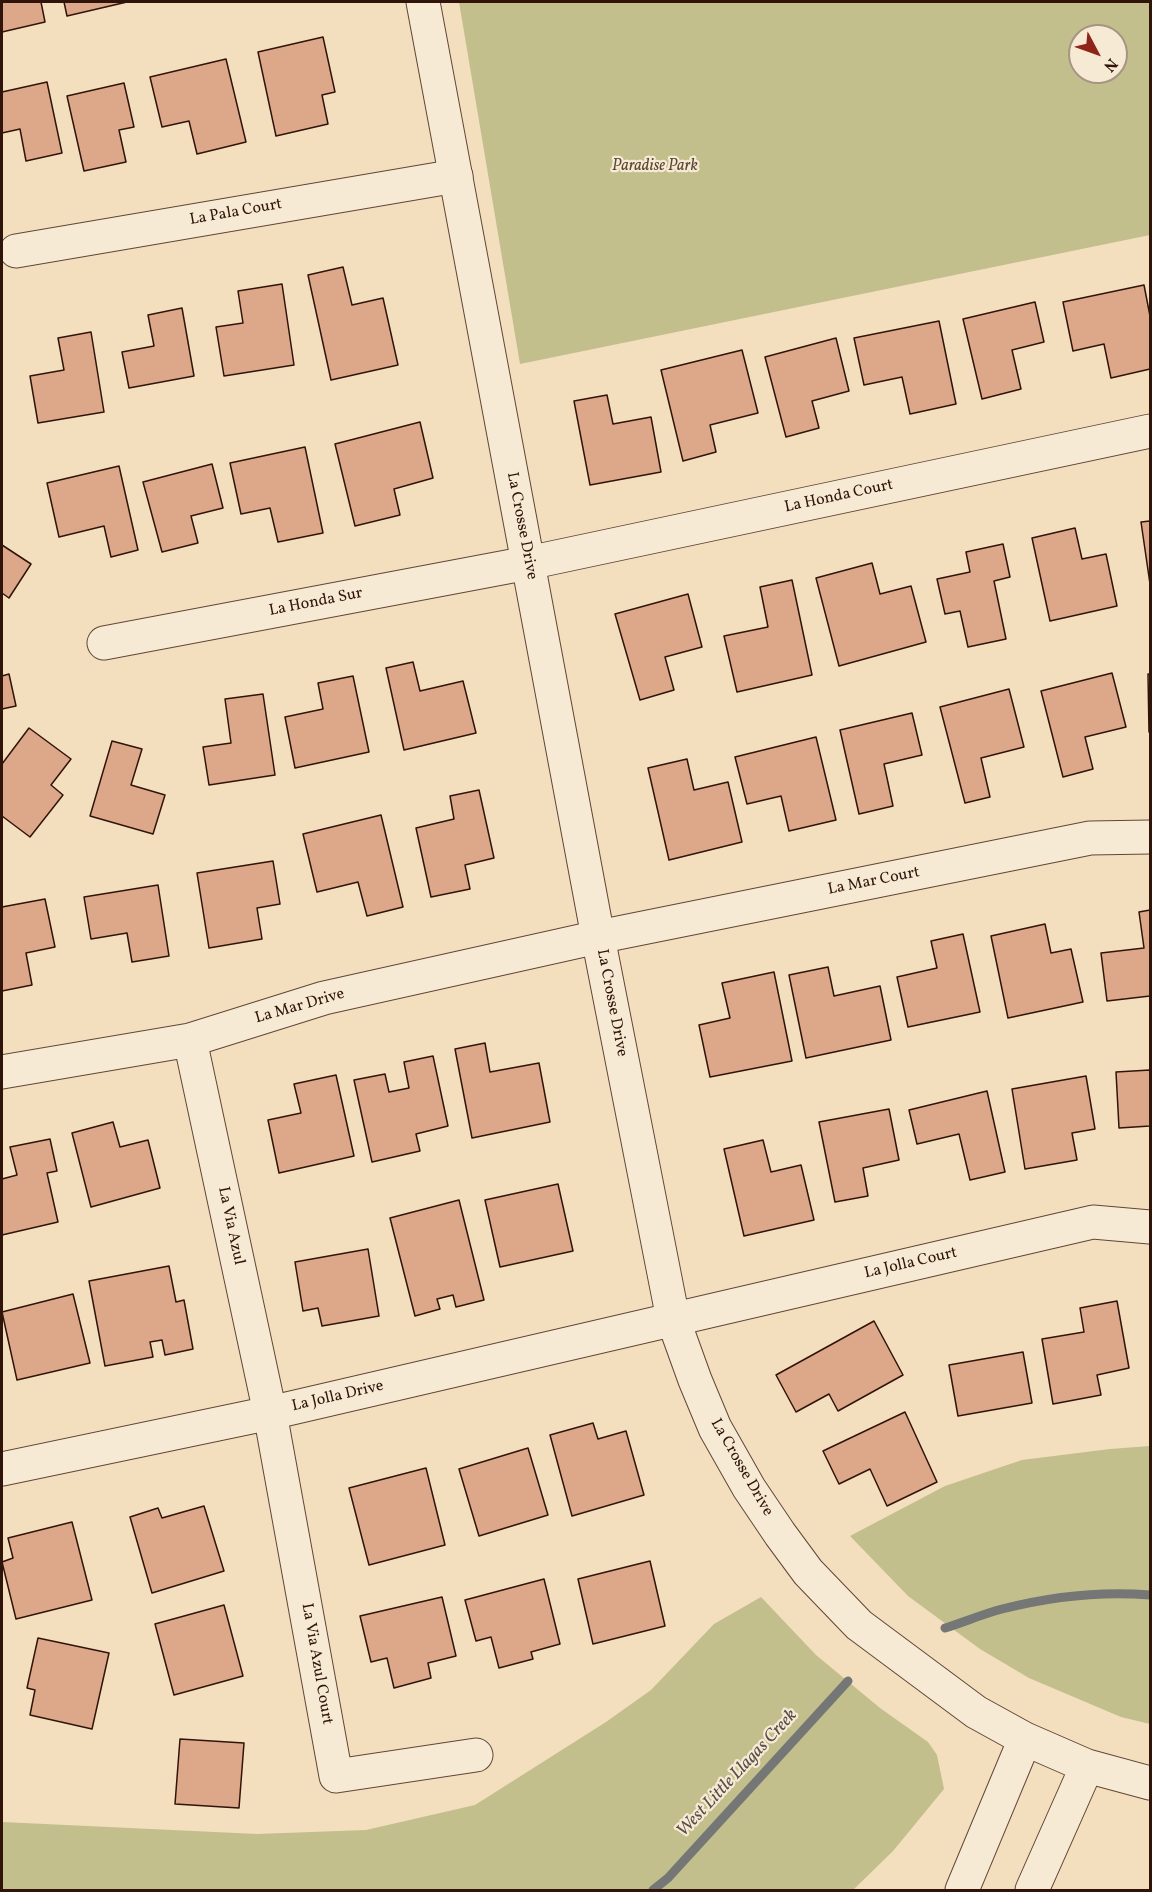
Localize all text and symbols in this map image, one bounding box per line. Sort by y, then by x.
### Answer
north arrow [1068,24,1128,84]
text: N [1098,53,1122,76]
park label: Paradise Park [612,157,698,177]
street label: La Pala Court [188,195,284,231]
street label: La Crosse Drive [501,471,541,581]
street label: La Honda Court [783,476,895,518]
street label: La Honda Sur [268,585,364,621]
street label: La Mar Court [826,864,922,900]
street label: La Crosse Drive [591,948,631,1058]
street label: La Mar Drive [253,985,347,1029]
street label: La Via Azul [212,1185,248,1267]
street label: La Jolla Court [863,1244,959,1284]
street label: La Jolla Drive [290,1377,386,1417]
street label: La Crosse Drive [705,1416,777,1520]
street label: La Via Azul Court [296,1602,336,1726]
water label: West Little Llagas Creek [673,1706,803,1842]

